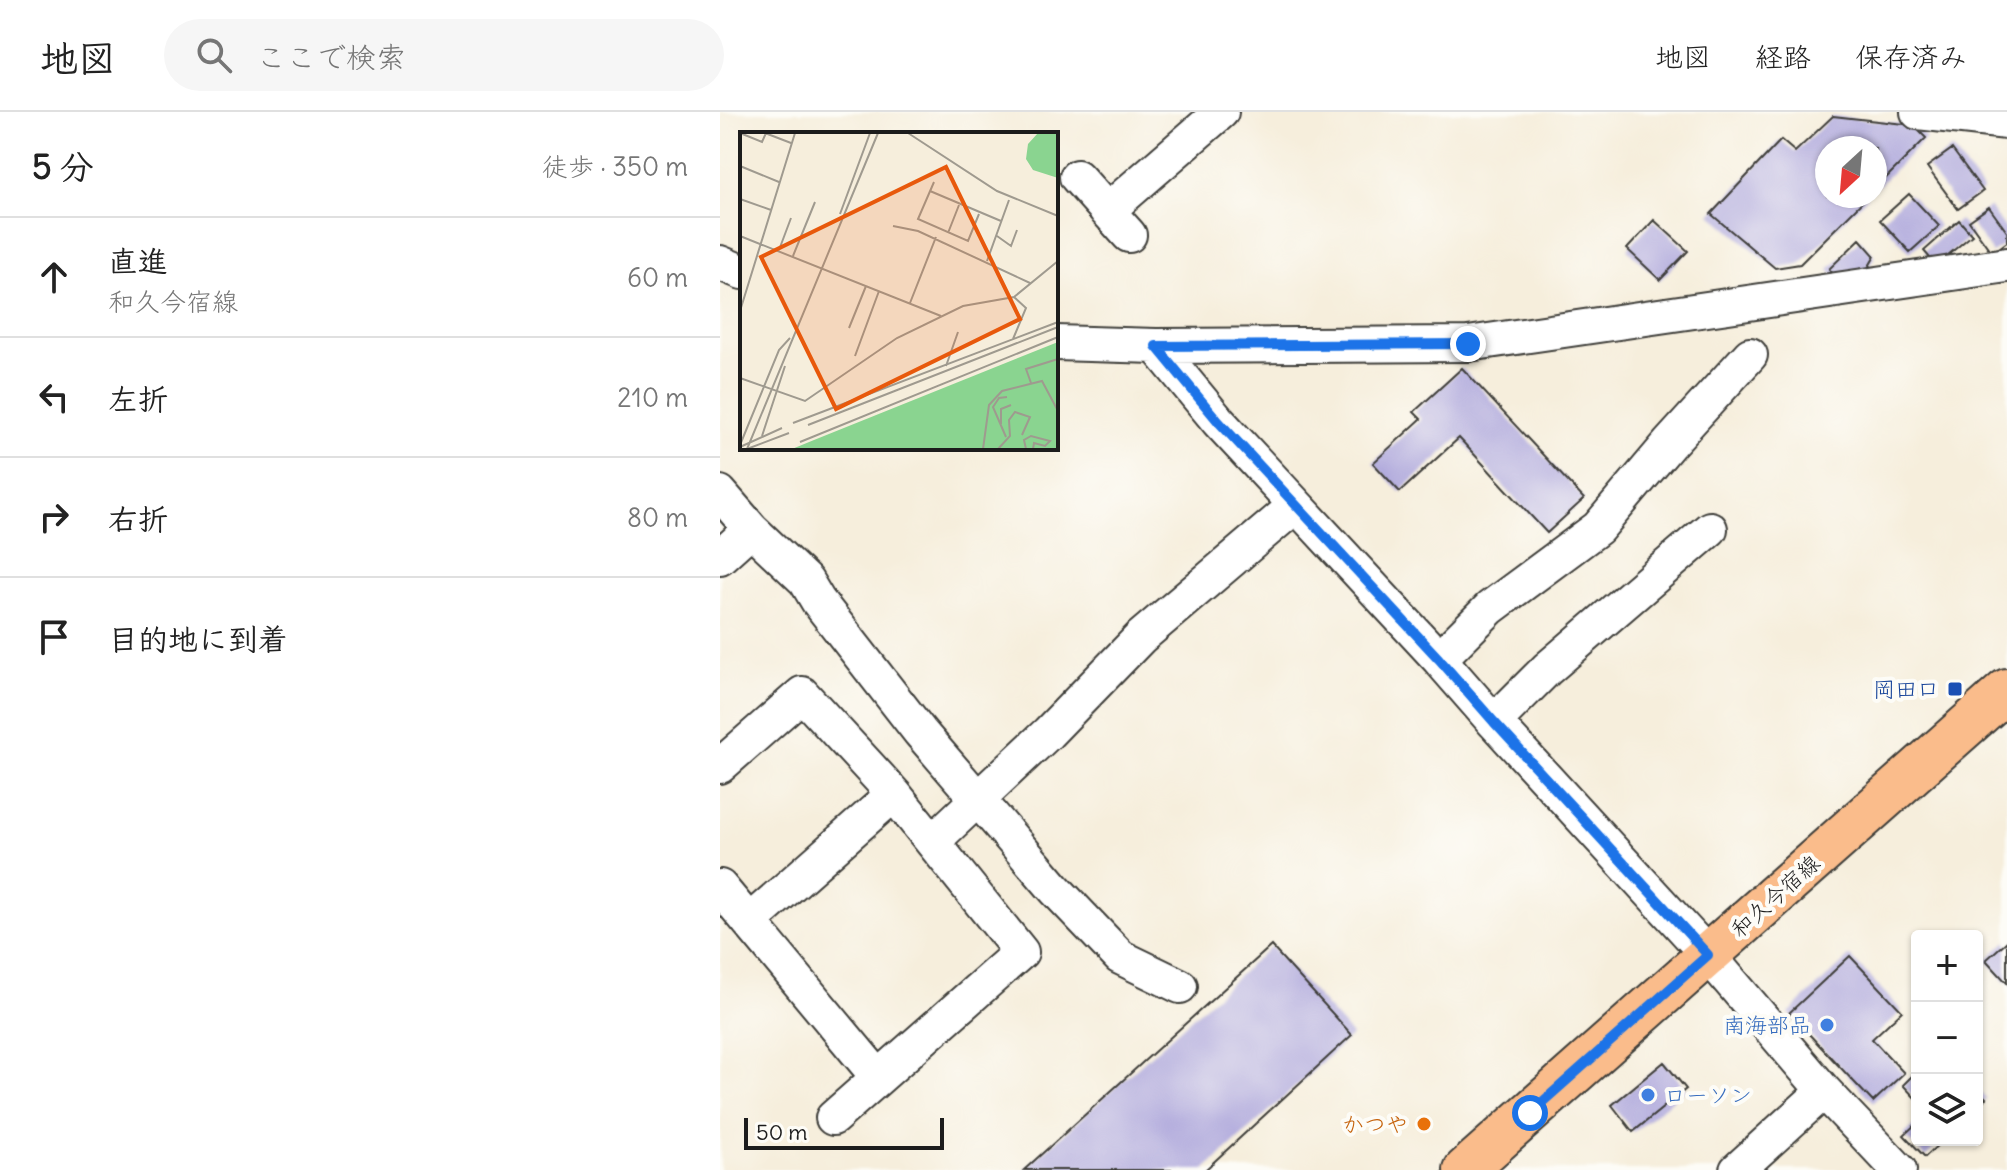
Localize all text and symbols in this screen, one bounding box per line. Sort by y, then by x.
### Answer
search box [164,19,724,91]
icon: search [192,33,236,77]
text: 地図 [40,35,116,82]
text: ここで検索 [256,38,406,76]
text: 地図 [1655,39,1711,75]
text: 経路 [1755,39,1811,75]
text: 保存済み [1855,39,1967,75]
inset map [740,132,1058,450]
north arrow [1815,136,1887,208]
text: 5 分 [32,145,94,188]
text: 徒歩 · 350 m [542,150,688,183]
text: 直進 [108,242,168,280]
icon: ahead [32,255,76,299]
text: 60 m [627,261,688,294]
text: 和久今宿線 [108,285,238,318]
route end [1450,326,1486,362]
icon: left [32,375,76,419]
text: 左折 [108,380,168,418]
text: 210 m [617,381,688,414]
icon: right [32,495,76,539]
text: 右折 [108,500,168,538]
text: 80 m [627,501,688,534]
icon: arrive [32,615,76,659]
text: 目的地に到着 [108,620,288,658]
place label: 岡田口 [1873,675,1939,703]
marker: 岡田口 [1946,680,1964,698]
street label: 和久今宿線 [1725,849,1825,943]
map controls [1911,930,1983,1146]
button: + [1911,930,1983,1002]
button: − [1911,1002,1983,1074]
place label: 南海部品 [1723,1011,1811,1039]
marker: 南海部品 [1818,1016,1836,1034]
button: layers [1911,1074,1983,1146]
place label: ローソン [1664,1081,1752,1109]
marker: ローソン [1639,1086,1657,1104]
route start [1512,1095,1548,1131]
place label: かつや [1342,1110,1408,1138]
scale bar [744,1114,944,1150]
marker: かつや [1415,1115,1433,1133]
text: 50 m [756,1118,808,1146]

